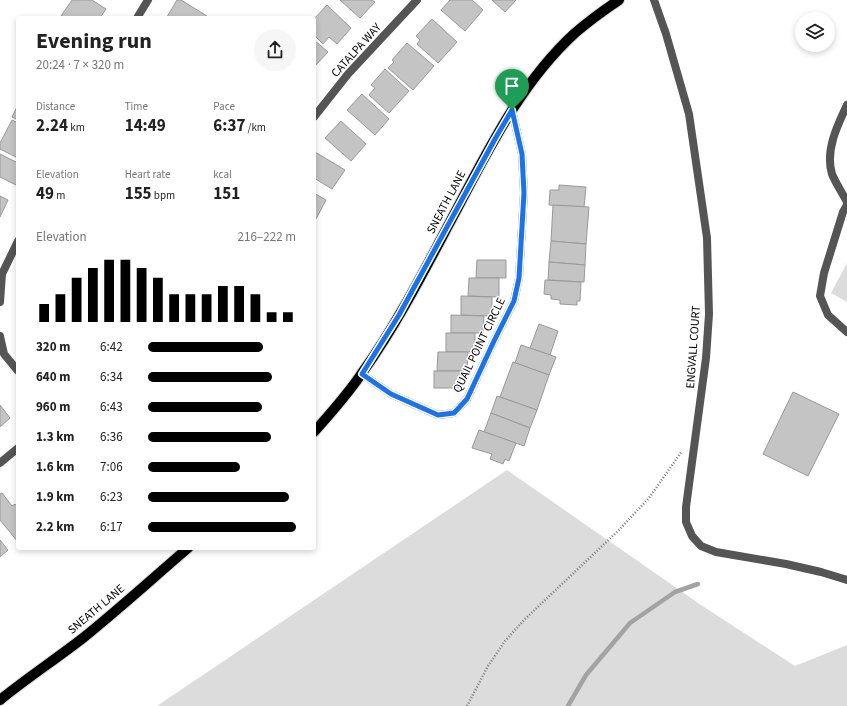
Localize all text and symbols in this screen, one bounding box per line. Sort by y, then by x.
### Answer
map controls [795,12,835,52]
button: layers [795,12,835,52]
street label: CATALPA WAY [327,19,386,81]
text: Evening run [36,25,152,57]
button: share [254,29,296,71]
text: 20:24 · 7 × 320 m [36,56,124,74]
pin [495,69,529,110]
icon: arrive [501,75,523,97]
text: Distance [36,99,75,114]
text: Time [125,99,148,114]
text: Pace [213,99,235,114]
text: 2.24 [36,114,68,138]
text: 14:49 [125,114,166,138]
text: 6:37 [213,114,245,138]
text: km [68,120,85,135]
text: /km [245,120,266,135]
text: Elevation [36,167,79,182]
text: Heart rate [125,167,170,182]
text: kcal [213,167,232,182]
street label: SNEATH LANE [423,168,470,237]
text: 49 [36,182,54,206]
text: 155 [125,182,152,206]
text: 151 [213,182,240,206]
text: m [54,188,65,203]
text: bpm [152,188,175,203]
text: Elevation [36,228,87,246]
text: 216–222 m [238,228,296,246]
street label: QUAIL POINT CIRCLE [449,295,510,396]
street label: ENGVALL COURT [682,304,705,389]
text: 320 m [36,338,70,356]
text: 6:42 [100,338,123,356]
text: 640 m [36,368,70,386]
text: 6:34 [100,368,123,386]
text: 960 m [36,398,70,416]
text: 6:43 [100,398,123,416]
text: 1.3 km [36,428,75,446]
text: 6:36 [100,428,123,446]
text: 1.6 km [36,458,75,476]
text: 7:06 [100,458,123,476]
text: 1.9 km [36,488,75,506]
text: 6:23 [100,488,123,506]
text: 2.2 km [36,518,75,536]
text: 6:17 [100,518,123,536]
street label: SNEATH LANE [64,581,128,638]

